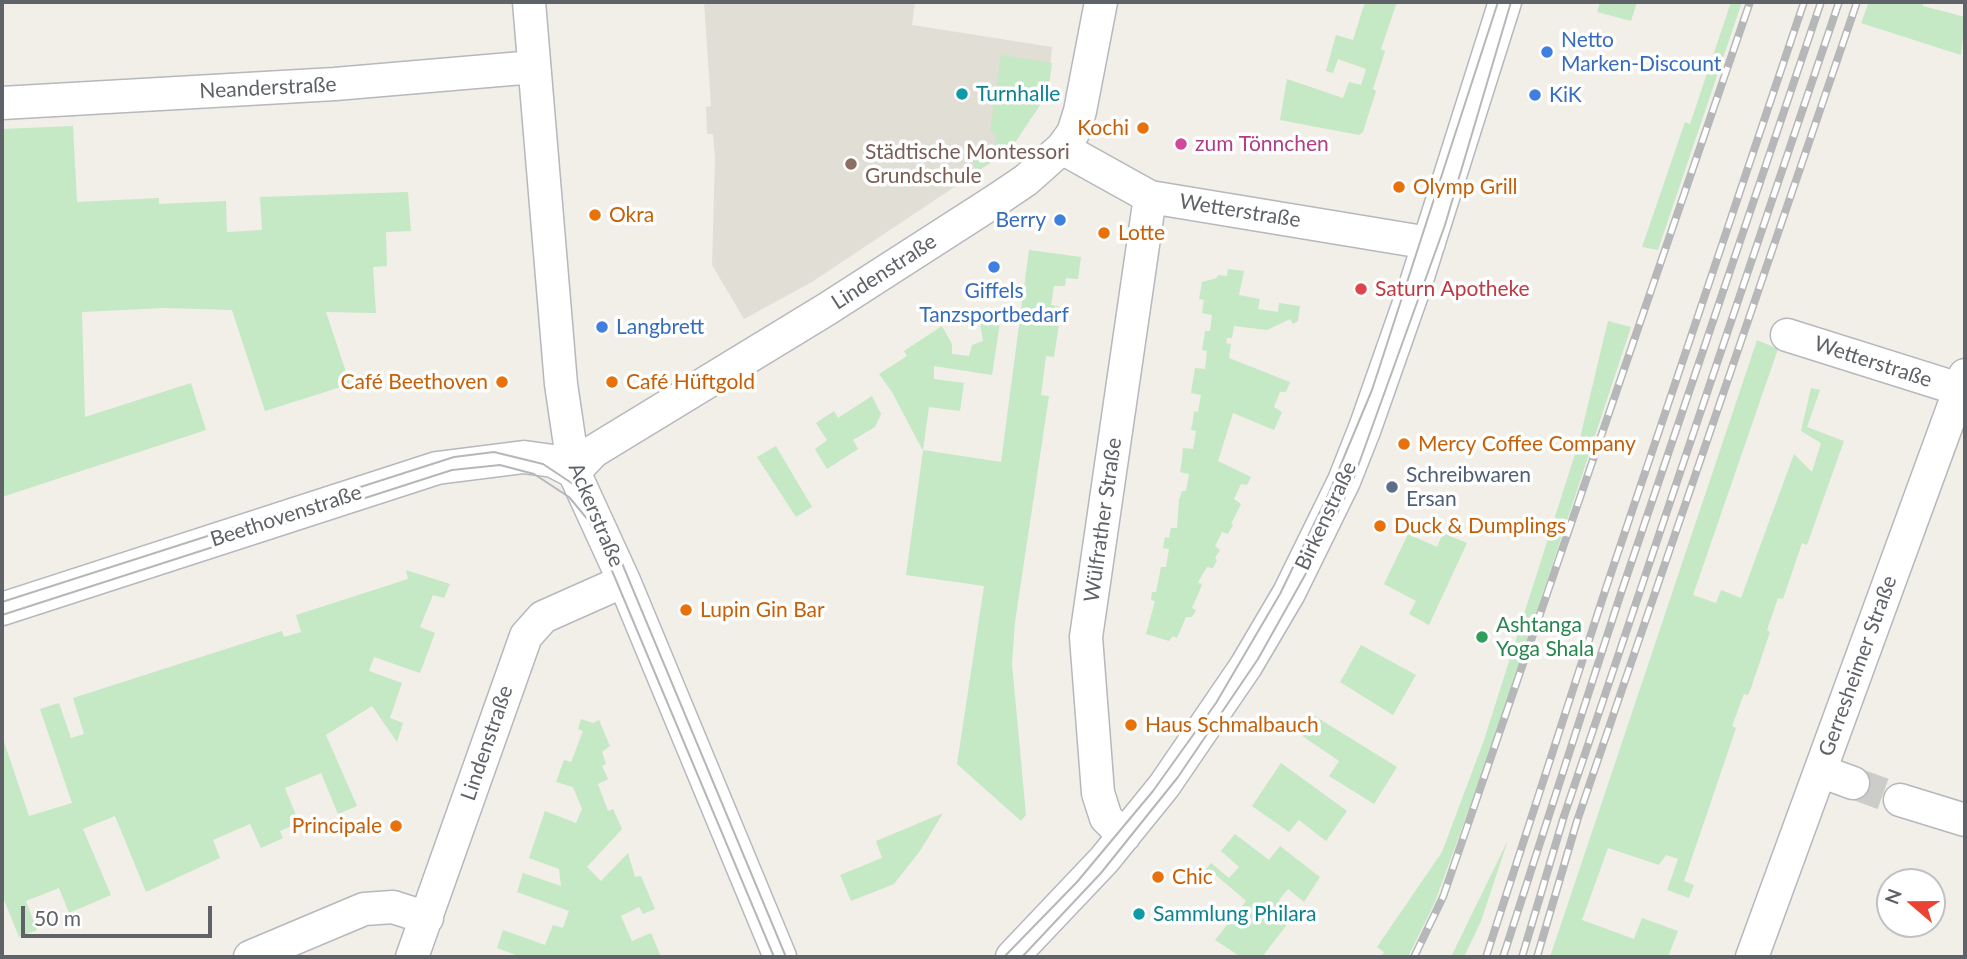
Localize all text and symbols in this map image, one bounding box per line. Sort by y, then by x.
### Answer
place label: Netto Marken-Discount [1561,27,1721,77]
marker: Netto Marken-Discount [1539,44,1555,60]
street label: Neanderstraße [199,72,337,104]
place label: Turnhalle [976,81,1060,107]
place label: KiK [1549,82,1582,108]
marker: Turnhalle [954,86,970,102]
marker: KiK [1527,87,1543,103]
place label: Kochi [1077,115,1129,141]
marker: Kochi [1135,120,1151,136]
place label: zum Tönnchen [1195,131,1329,157]
marker: zum Tönnchen [1173,136,1189,152]
place label: Städtische Montessori Grundschule [865,139,1070,189]
marker: Städtische Montessori Grundschule [843,156,859,172]
place label: Olymp Grill [1413,174,1518,200]
marker: Olymp Grill [1391,179,1407,195]
street label: Wetterstraße [1178,189,1302,233]
place label: Okra [609,202,654,228]
marker: Okra [587,207,603,223]
place label: Berry [995,207,1046,233]
marker: Berry [1052,212,1068,228]
place label: Lotte [1118,220,1165,246]
marker: Lotte [1096,225,1112,241]
street label: Lindenstraße [827,229,941,315]
marker: Giffels Tanzsportbedarf [986,259,1002,275]
place label: Saturn Apotheke [1375,276,1530,302]
place label: Giffels Tanzsportbedarf [919,278,1069,328]
marker: Saturn Apotheke [1353,281,1369,297]
place label: Langbrett [616,314,704,340]
marker: Langbrett [594,319,610,335]
street label: Wetterstraße [1811,331,1935,393]
place label: Café Beethoven [340,369,488,395]
place label: Café Hüftgold [626,369,755,395]
marker: Café Beethoven [494,374,510,390]
marker: Café Hüftgold [604,374,620,390]
place label: Mercy Coffee Company [1418,431,1636,457]
street label: Wülfrather Straße [1079,436,1127,604]
marker: Mercy Coffee Company [1396,436,1412,452]
street label: Birkenstraße [1290,458,1362,574]
street label: Ackerstraße [563,459,629,571]
place label: Schreibwaren Ersan [1406,462,1531,512]
marker: Schreibwaren Ersan [1384,479,1400,495]
street label: Beethovenstraße [207,480,365,552]
place label: Duck & Dumplings [1394,513,1566,539]
marker: Duck & Dumplings [1372,518,1388,534]
street label: Gerresheimer Straße [1814,572,1902,760]
place label: Lupin Gin Bar [700,597,825,623]
marker: Lupin Gin Bar [678,602,694,618]
place label: Ashtanga Yoga Shala [1496,612,1594,662]
marker: Ashtanga Yoga Shala [1474,629,1490,645]
street label: Lindenstraße [456,682,518,804]
place label: Haus Schmalbauch [1145,712,1319,738]
marker: Haus Schmalbauch [1123,717,1139,733]
place label: Principale [292,813,382,839]
marker: Principale [388,818,404,834]
place label: Chic [1172,864,1213,890]
north arrow [1876,868,1946,938]
marker: Chic [1150,869,1166,885]
text: N [1879,886,1906,907]
scale bar [24,892,215,936]
place label: Sammlung Philara [1153,901,1317,927]
text: 50 m [34,905,81,930]
marker: Sammlung Philara [1131,906,1147,922]

